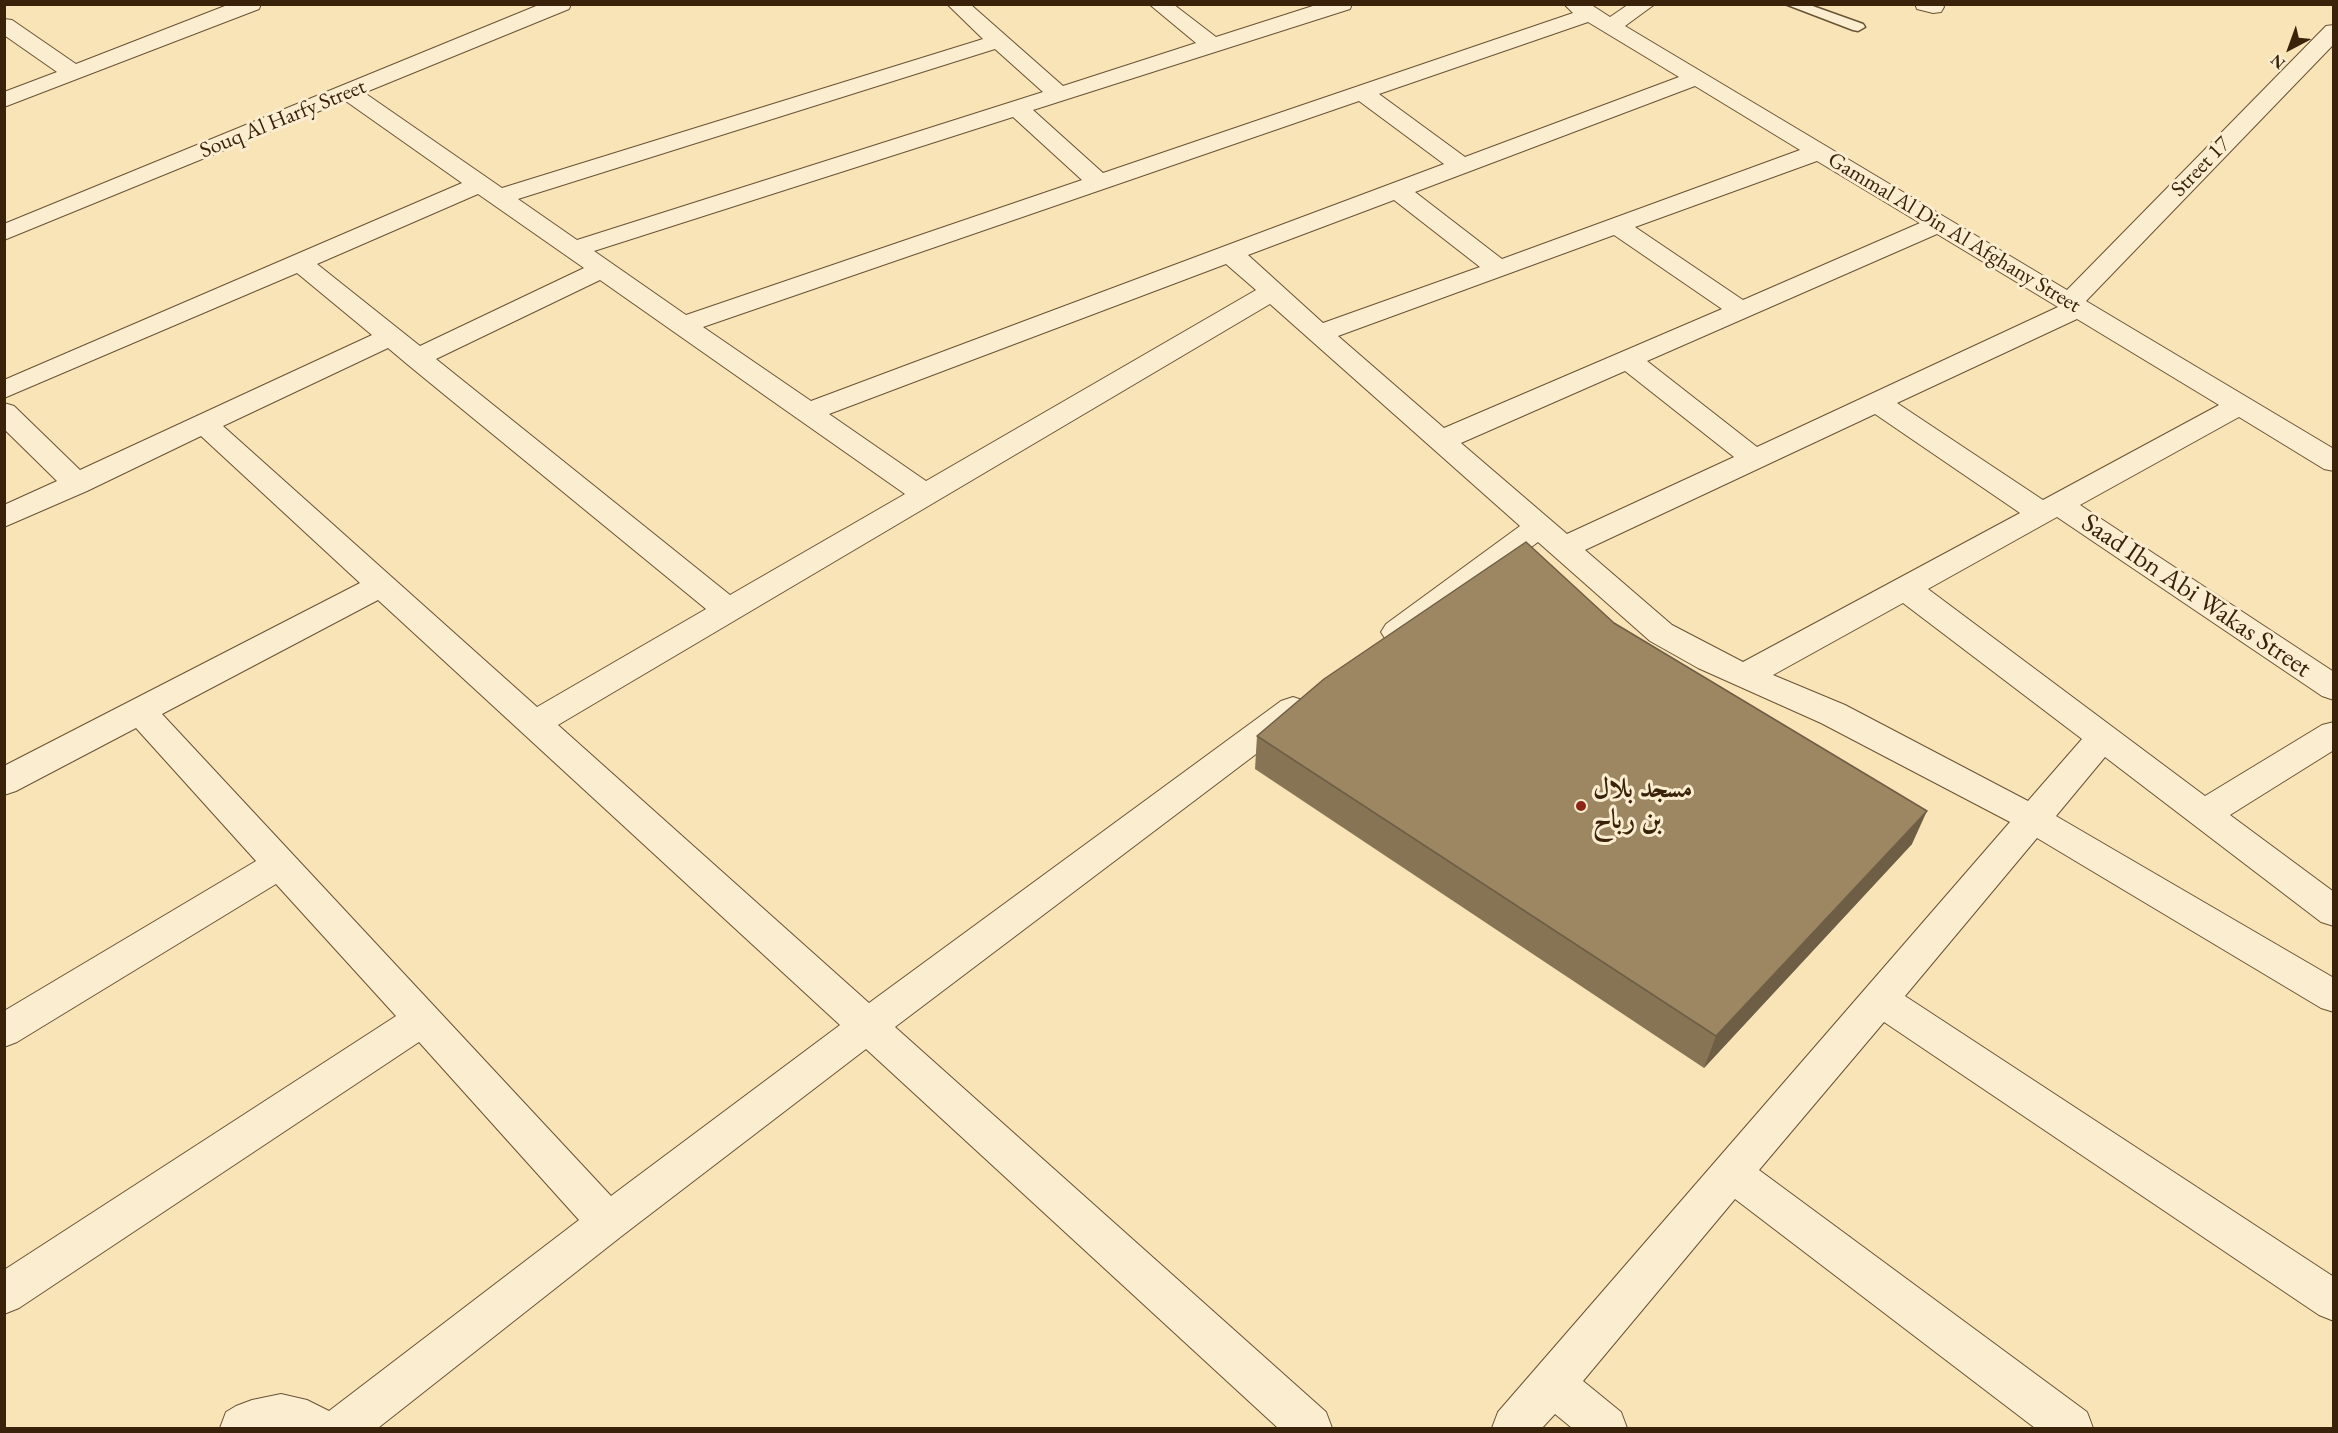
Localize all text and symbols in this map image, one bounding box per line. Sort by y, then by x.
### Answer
north arrow [2260,18,2320,78]
text: N [2266,50,2290,74]
street label: Souq Al Harfy Street [196,74,370,164]
street label: Street 17 [2166,131,2236,203]
street label: Gammal Al Din Al Afghany Street [1823,147,2085,319]
street label: Saad Ibn Abi Wakas Street [2075,507,2317,685]
place label: مسجد بلال بن رباح [1593,774,1692,837]
marker: مسجد بلال بن رباح [1574,799,1588,813]

